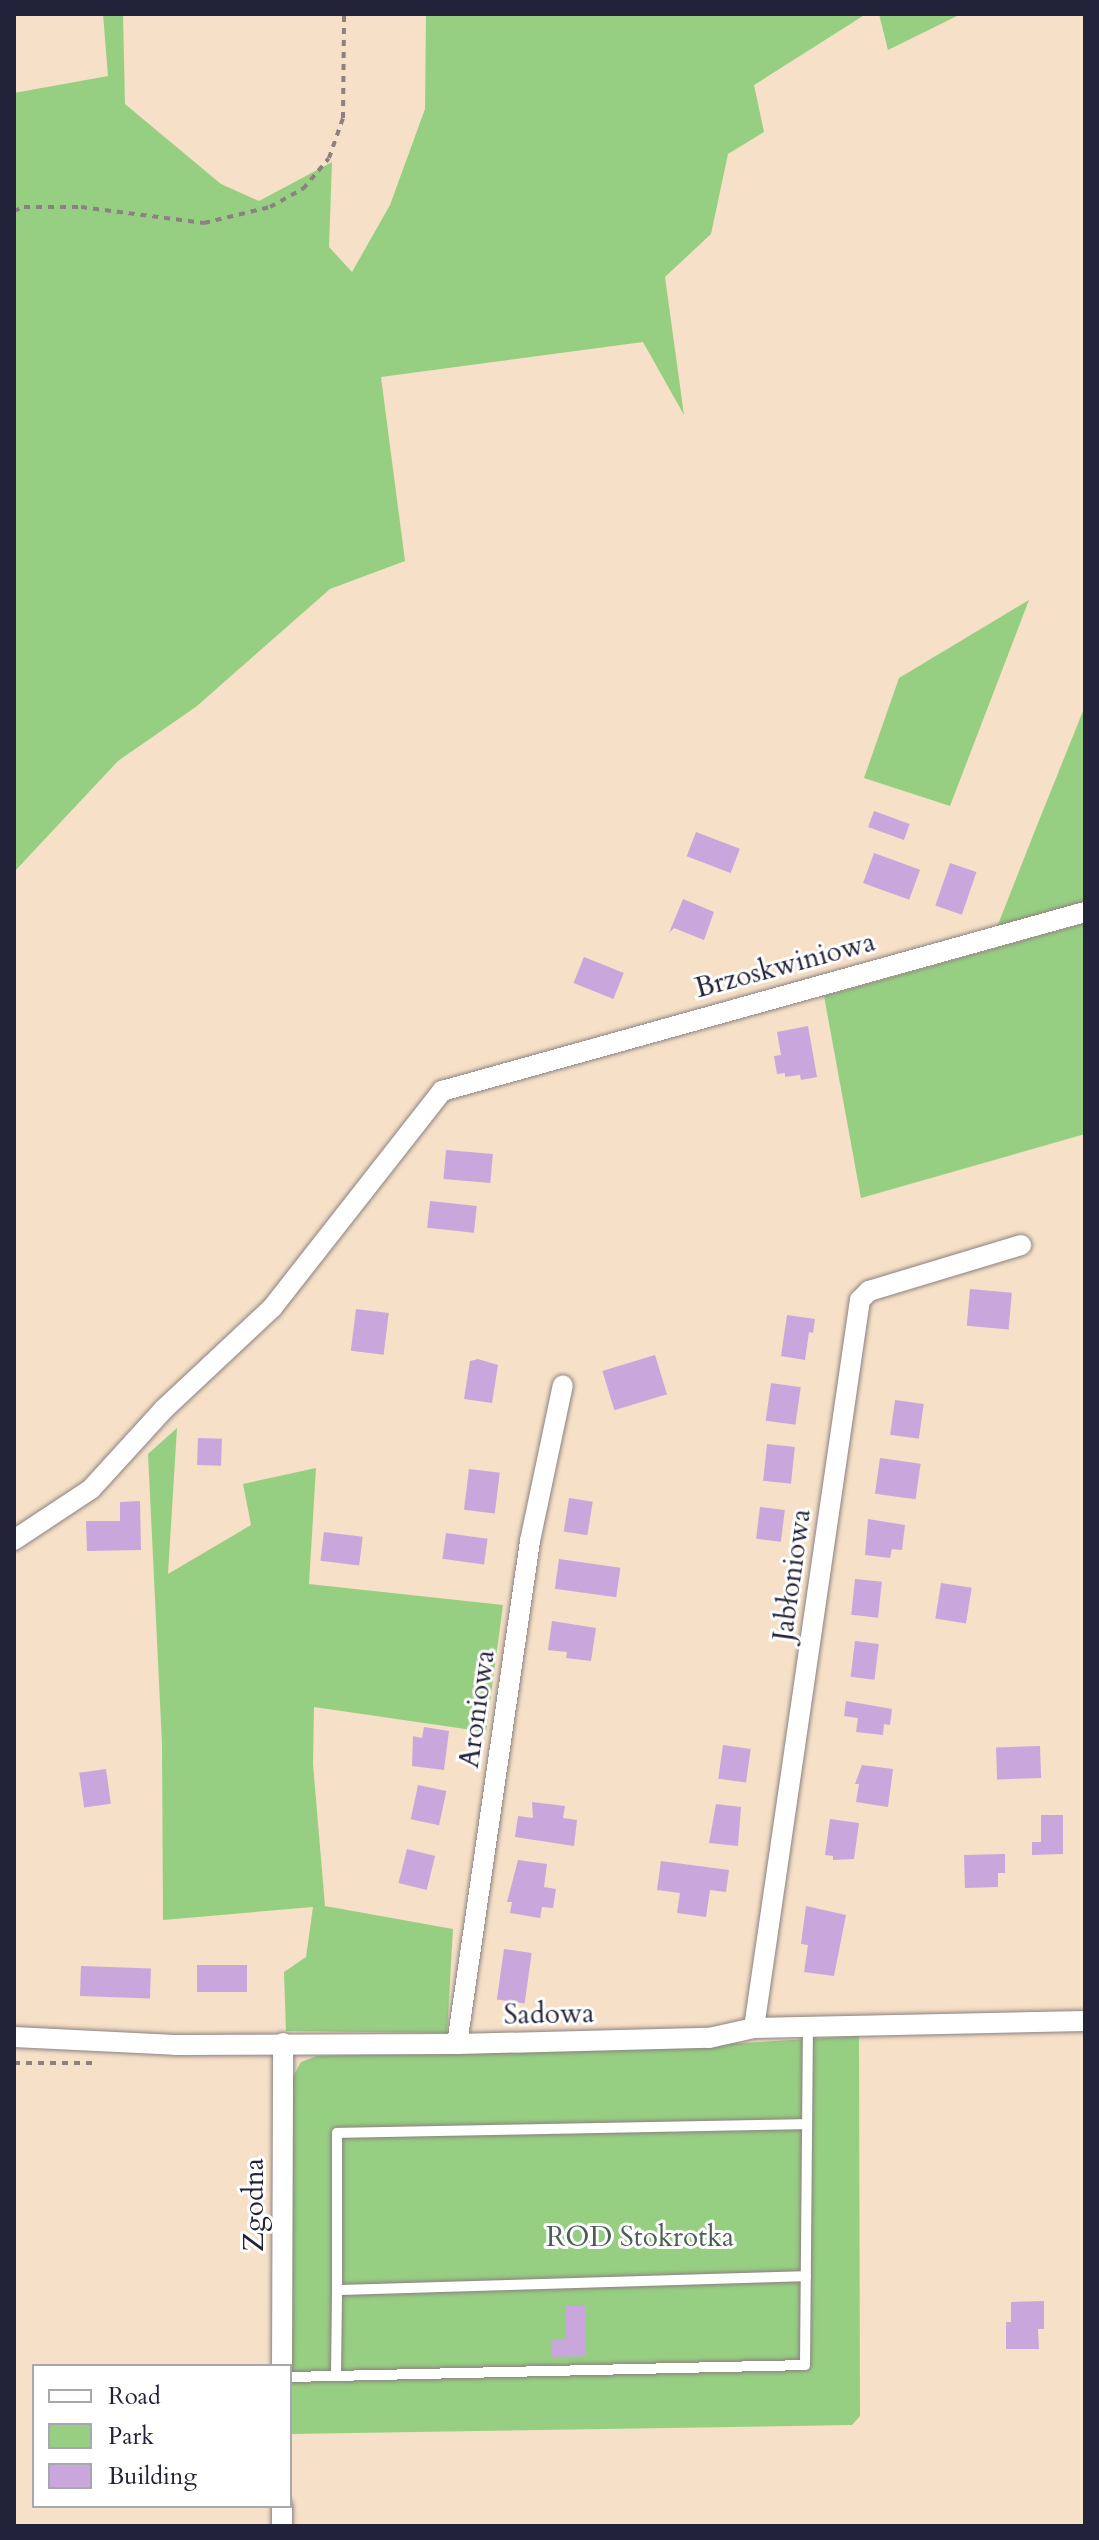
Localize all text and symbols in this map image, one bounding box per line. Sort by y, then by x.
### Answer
street label: Brzoskwiniowa [691,925,879,1005]
street label: Jabłoniowa [766,1507,818,1643]
street label: Aroniowa [452,1648,502,1770]
street label: Sadowa [503,1996,595,2032]
street label: Zgodna [237,2158,271,2252]
park label: ROD Stokrotka [546,2220,734,2254]
legend [32,2364,292,2508]
text: Road [108,2380,161,2413]
text: Park [108,2420,154,2453]
text: Building [108,2460,197,2493]

